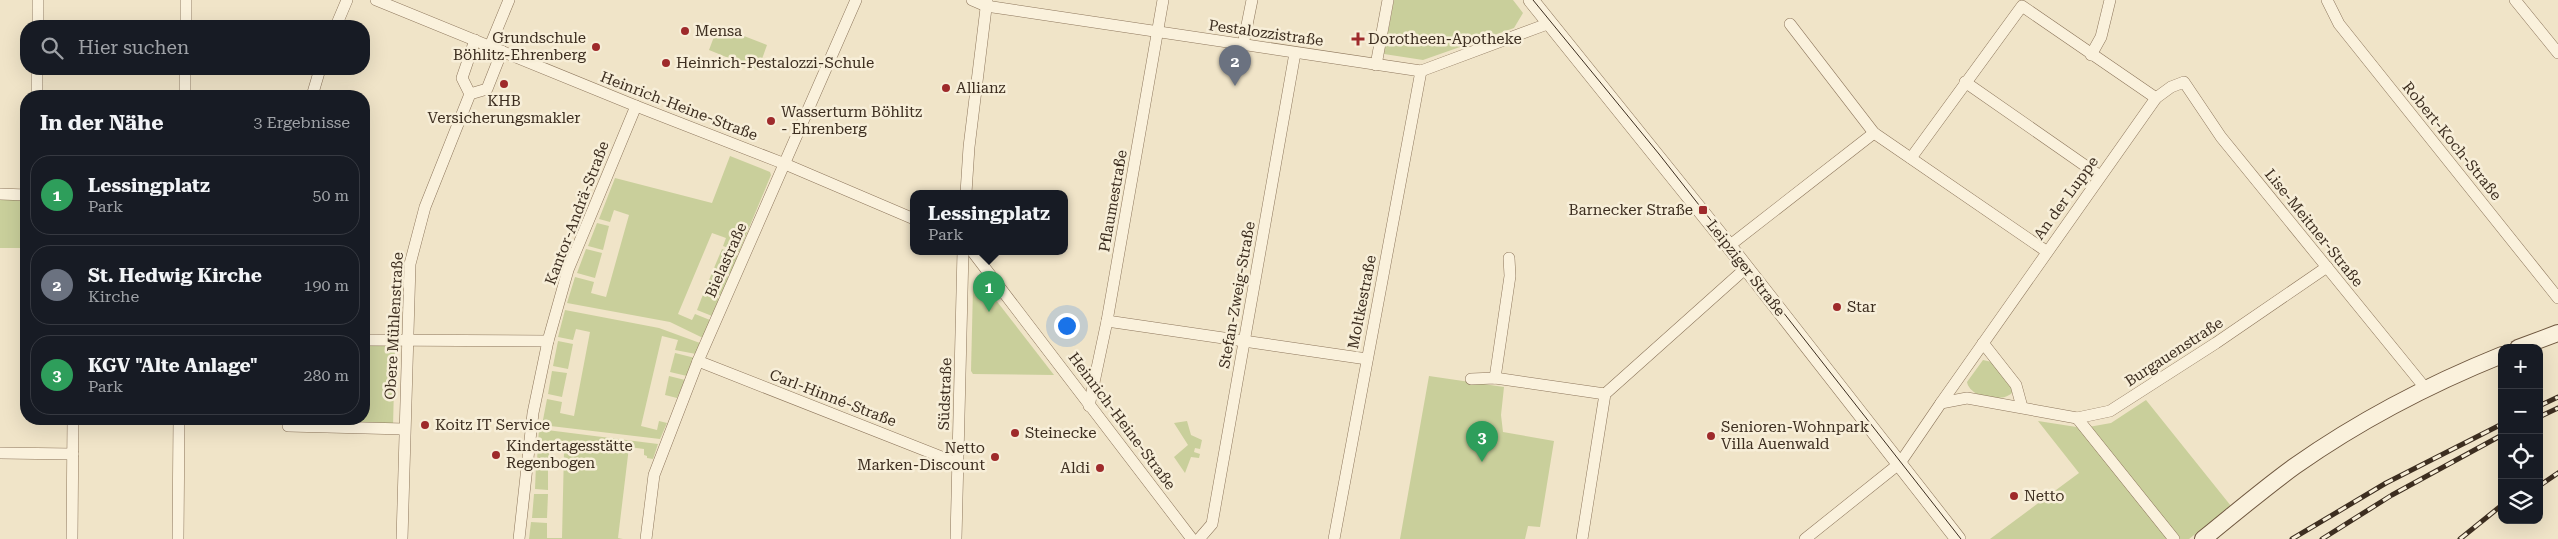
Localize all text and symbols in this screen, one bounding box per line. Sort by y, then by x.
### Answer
street label: Pestalozzistraße [1207,16,1325,50]
search box [20,20,370,75]
place label: Mensa [695,22,742,40]
marker: Mensa [679,25,691,37]
place label: Grundschule Böhlitz-Ehrenberg [453,29,586,64]
place label: Dorotheen-Apotheke [1368,30,1522,48]
marker: Dorotheen-Apotheke [1352,33,1364,45]
icon: search [38,34,66,62]
text: Hier suchen [78,36,189,59]
marker: Grundschule Böhlitz-Ehrenberg [590,41,602,53]
pin: 2 [1219,45,1251,86]
place label: Heinrich-Pestalozzi-Schule [676,54,874,72]
marker: Heinrich-Pestalozzi-Schule [660,57,672,69]
street label: Heinrich-Heine-Straße [598,68,760,144]
marker: KHB Versicherungsmakler [498,78,510,90]
street label: Robert-Koch-Straße [2399,78,2505,204]
place label: Allianz [956,79,1006,97]
marker: Allianz [940,82,952,94]
place label: KHB Versicherungsmakler [427,92,581,127]
place label: Wasserturm Böhlitz - Ehrenberg [781,103,922,138]
text: In der Nähe [40,111,163,135]
text: 3 Ergebnisse [253,113,350,132]
marker: Wasserturm Böhlitz - Ehrenberg [765,115,777,127]
street label: Kantor-Andrä-Straße [541,139,613,287]
street label: Pflaumestraße [1095,148,1131,254]
street label: An der Luppe [2030,153,2102,243]
street label: Lise-Meitner-Straße [2261,166,2367,290]
text: Lessingplatz [88,174,210,197]
text: 1 [53,186,61,205]
text: 50 m [312,186,349,205]
popup [910,190,1068,255]
text: Park [88,197,123,216]
place label: Barnecker Straße [1569,201,1693,219]
text: Lessingplatz [928,202,1050,225]
marker: Barnecker Straße [1697,204,1709,216]
street label: Leipziger Straße [1703,216,1789,320]
street label: Bielastraße [701,220,751,300]
street label: Stefan-Zweig-Straße [1215,220,1259,370]
text: Park [928,225,963,244]
street label: Obere Mühlenstraße [381,252,407,400]
street label: Moltkestraße [1344,253,1380,351]
text: St. Hedwig Kirche [88,264,262,287]
pin: 1 [973,271,1005,312]
text: 2 [53,276,61,295]
text: 190 m [303,276,349,295]
text: Kirche [88,287,139,306]
place label: Star [1847,298,1876,316]
marker: Star [1831,301,1843,313]
your location [1054,313,1080,339]
street label: Burgauenstraße [2122,314,2226,390]
map controls [2498,344,2543,524]
button: + [2498,344,2543,389]
street label: Heinrich-Heine-Straße [1065,349,1179,493]
text: KGV "Alte Anlage" [88,354,258,377]
street label: Südstraße [935,357,955,431]
text: 3 [53,366,61,385]
text: 280 m [303,366,349,385]
street label: Carl-Hinné-Straße [767,366,899,430]
text: Park [88,377,123,396]
button: − [2498,389,2543,434]
place label: Koitz IT Service [435,416,550,434]
place label: Senioren-Wohnpark Villa Auenwald [1721,418,1870,453]
marker: Koitz IT Service [419,419,431,431]
pin: 3 [1466,421,1498,462]
place label: Steinecke [1025,424,1096,442]
marker: Steinecke [1009,427,1021,439]
marker: Senioren-Wohnpark Villa Auenwald [1705,430,1717,442]
button: locate [2498,434,2543,479]
place label: Kindertagesstätte Regenbogen [506,437,633,472]
place label: Netto Marken-Discount [857,439,985,474]
marker: Kindertagesstätte Regenbogen [490,449,502,461]
marker: Netto Marken-Discount [989,451,1001,463]
place label: Aldi [1060,459,1090,477]
marker: Aldi [1094,462,1106,474]
button: layers [2498,479,2543,524]
place label: Netto [2024,487,2065,505]
marker: Netto [2008,490,2020,502]

